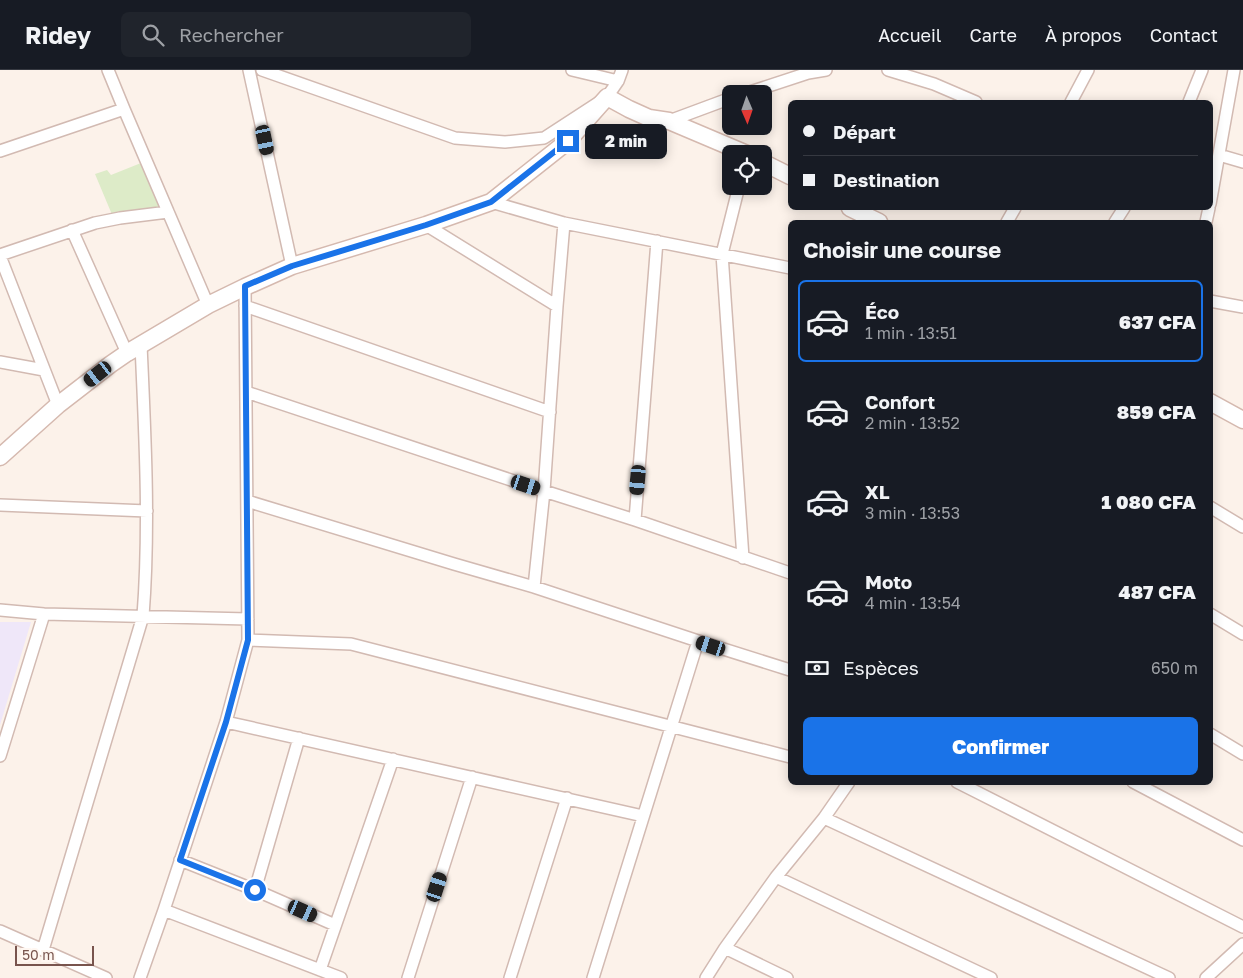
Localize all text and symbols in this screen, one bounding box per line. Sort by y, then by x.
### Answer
search box [121,12,471,57]
text: Ridey [25,20,91,49]
icon: search [139,21,167,49]
text: Rechercher [179,23,284,46]
text: Accueil [878,24,942,46]
text: Carte [970,24,1017,46]
text: À propos [1045,24,1122,46]
text: Contact [1150,24,1218,46]
north arrow [722,85,772,135]
map controls [722,85,772,195]
text: Départ [833,120,896,143]
car [254,124,275,156]
callout: 2 min [586,124,668,158]
route end [557,130,579,152]
text: 2 min [605,131,647,151]
button: locate [722,145,772,195]
text: Destination [833,168,939,191]
text: Choisir une course [803,236,1001,263]
icon: car [805,299,850,344]
text: Éco [865,300,899,323]
text: 637 CFA [1119,310,1196,333]
text: 1 min · 13:51 [865,323,957,343]
car [81,359,114,389]
icon: car [805,389,850,434]
text: Confort [865,390,935,413]
text: 859 CFA [1117,400,1196,423]
text: 2 min · 13:52 [865,413,960,433]
car [629,464,646,496]
car [509,473,542,497]
icon: car [805,479,850,524]
text: XL [865,480,890,503]
text: 1 080 CFA [1101,490,1196,513]
text: 3 min · 13:53 [865,503,960,523]
icon: car [805,569,850,614]
text: Moto [865,570,912,593]
text: 487 CFA [1119,580,1196,603]
text: 4 min · 13:54 [865,593,961,613]
car [694,634,727,658]
icon: cash [803,654,831,682]
text: Espèces [843,656,919,679]
text: 650 m [1151,658,1198,678]
button: Confirmer [803,717,1198,775]
car [425,870,448,904]
route start [244,879,266,901]
car [286,898,319,924]
scale bar [15,943,94,966]
text: 50 m [22,946,55,963]

